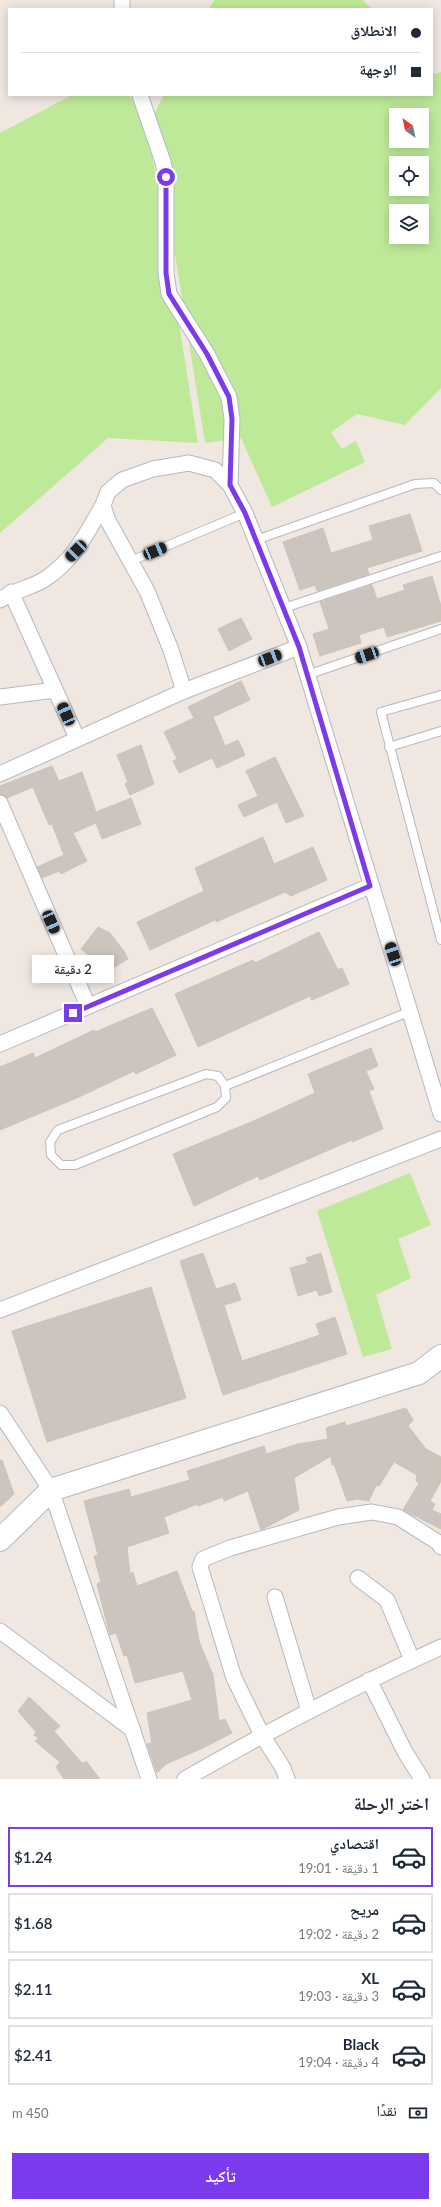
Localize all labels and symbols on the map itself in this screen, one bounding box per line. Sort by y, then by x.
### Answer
north arrow [389,108,429,148]
route start [157,168,175,186]
car [63,538,89,564]
car [142,541,168,561]
car [354,645,380,665]
car [257,648,283,668]
car [56,701,76,727]
car [41,909,61,935]
car [384,941,402,967]
callout: 2 دقيقة [32,955,114,983]
route end [64,1004,82,1022]

